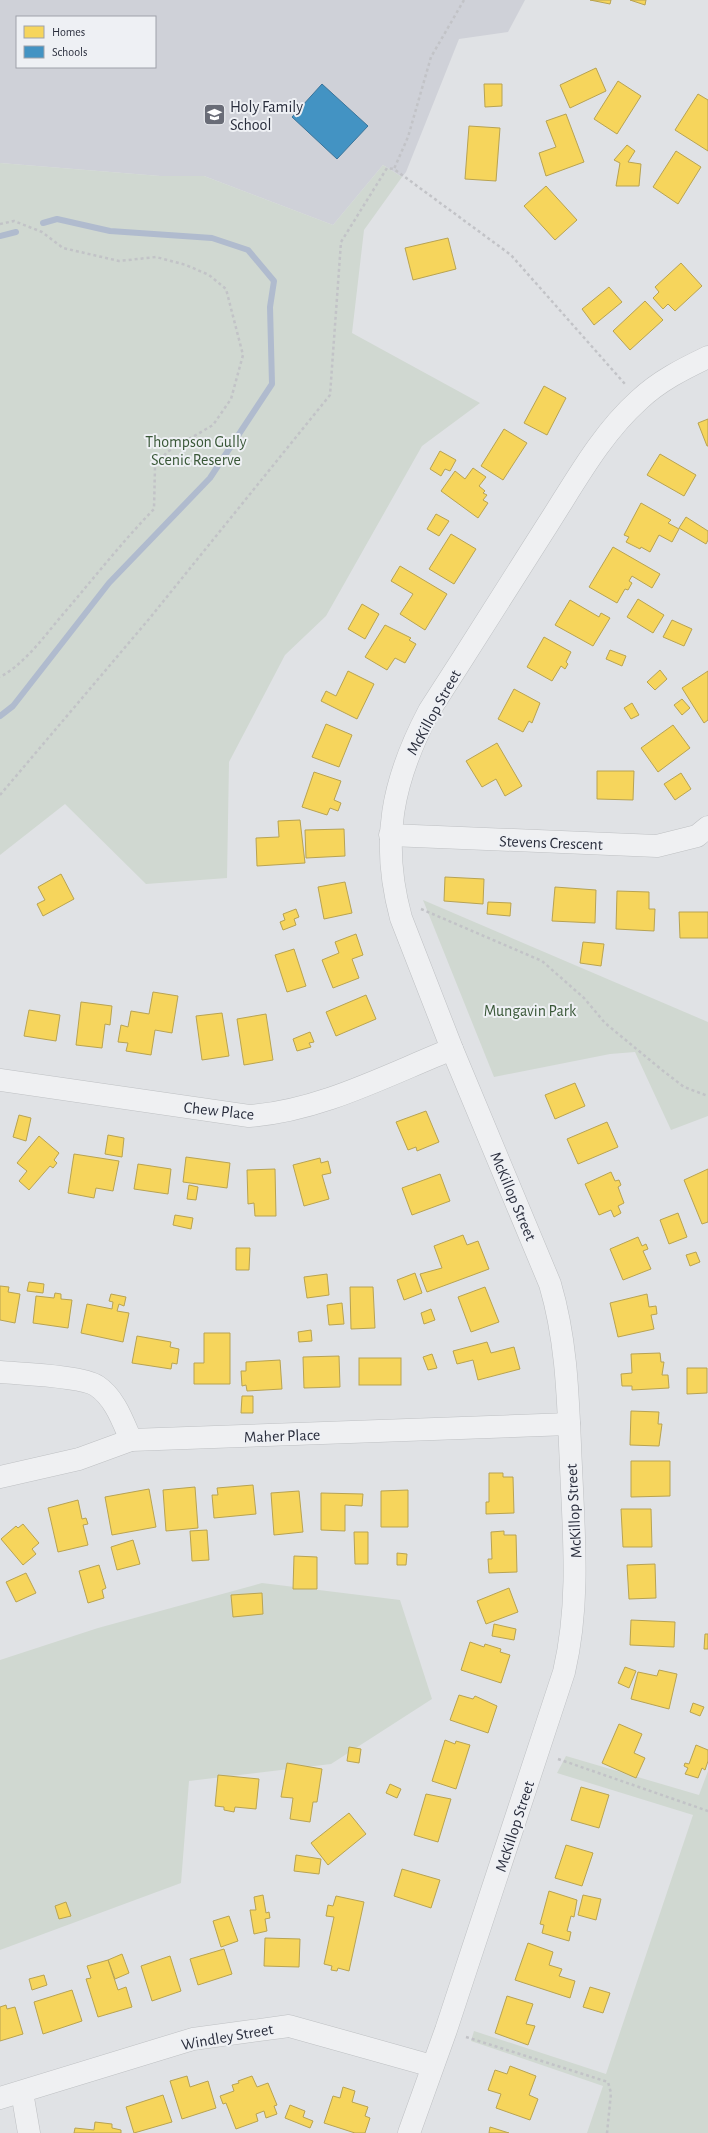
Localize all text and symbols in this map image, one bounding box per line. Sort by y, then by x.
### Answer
legend [16,16,156,68]
text: Homes [52,26,85,38]
text: Schools [52,46,87,58]
place label: Holy Family School [230,99,303,133]
school or university icon: Holy Family School [201,102,227,128]
park label: Thompson Gully Scenic Reserve [145,434,247,468]
street label: McKillop Street [404,667,464,758]
street label: Stevens Crescent [499,833,603,853]
park label: Mungavin Park [484,1003,577,1019]
street label: Chew Place [183,1099,255,1123]
street label: McKillop Street [487,1150,539,1243]
street label: Maher Place [244,1427,321,1445]
street label: McKillop Street [564,1463,584,1559]
street label: McKillop Street [493,1779,537,1874]
street label: Windley Street [180,2021,275,2054]

